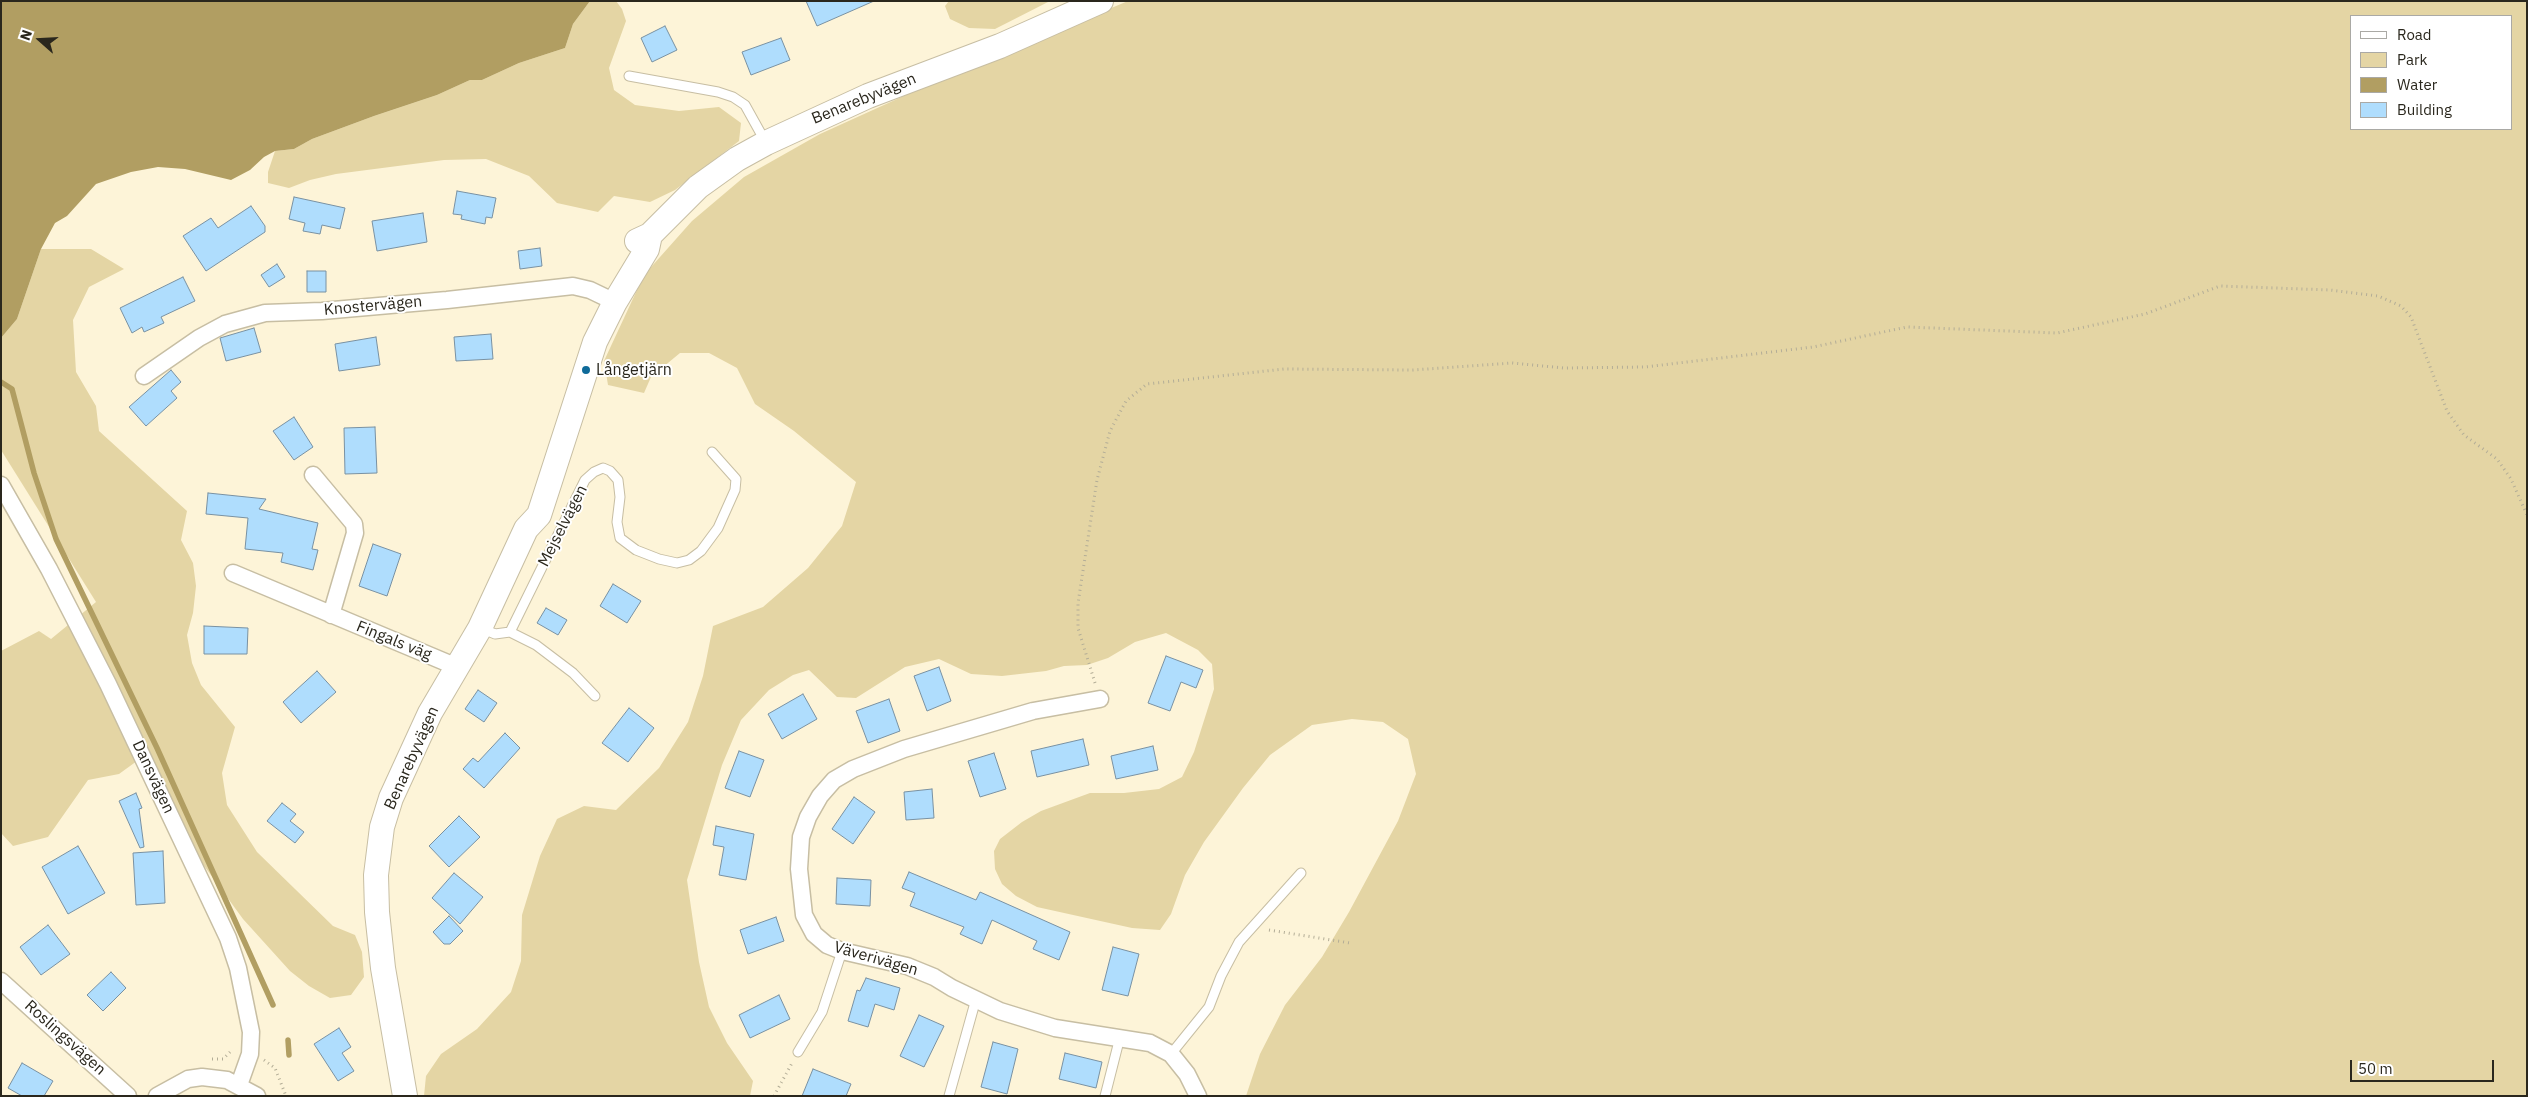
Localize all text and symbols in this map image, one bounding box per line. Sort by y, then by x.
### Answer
north arrow [15,15,65,65]
legend [2350,15,2513,130]
text: Road [2397,25,2432,44]
text: N [16,27,36,43]
text: Park [2397,50,2427,69]
street label: Benarebyvägen [809,69,919,129]
text: Water [2397,75,2437,94]
text: Building [2397,100,2452,119]
street label: Knostervägen [323,292,423,320]
place label: Långetjärn [596,360,672,380]
marker: Långetjärn [580,364,592,376]
street label: Mejselvägen [534,482,592,570]
street label: Fingals väg [353,617,435,665]
street label: Benarebyvägen [381,703,443,813]
street label: Dansvägen [128,737,178,817]
street label: Väverivägen [832,938,920,980]
street label: Roslingsvägen [20,996,110,1080]
scale bar [2353,1050,2497,1082]
text: 50 m [2358,1059,2393,1078]

